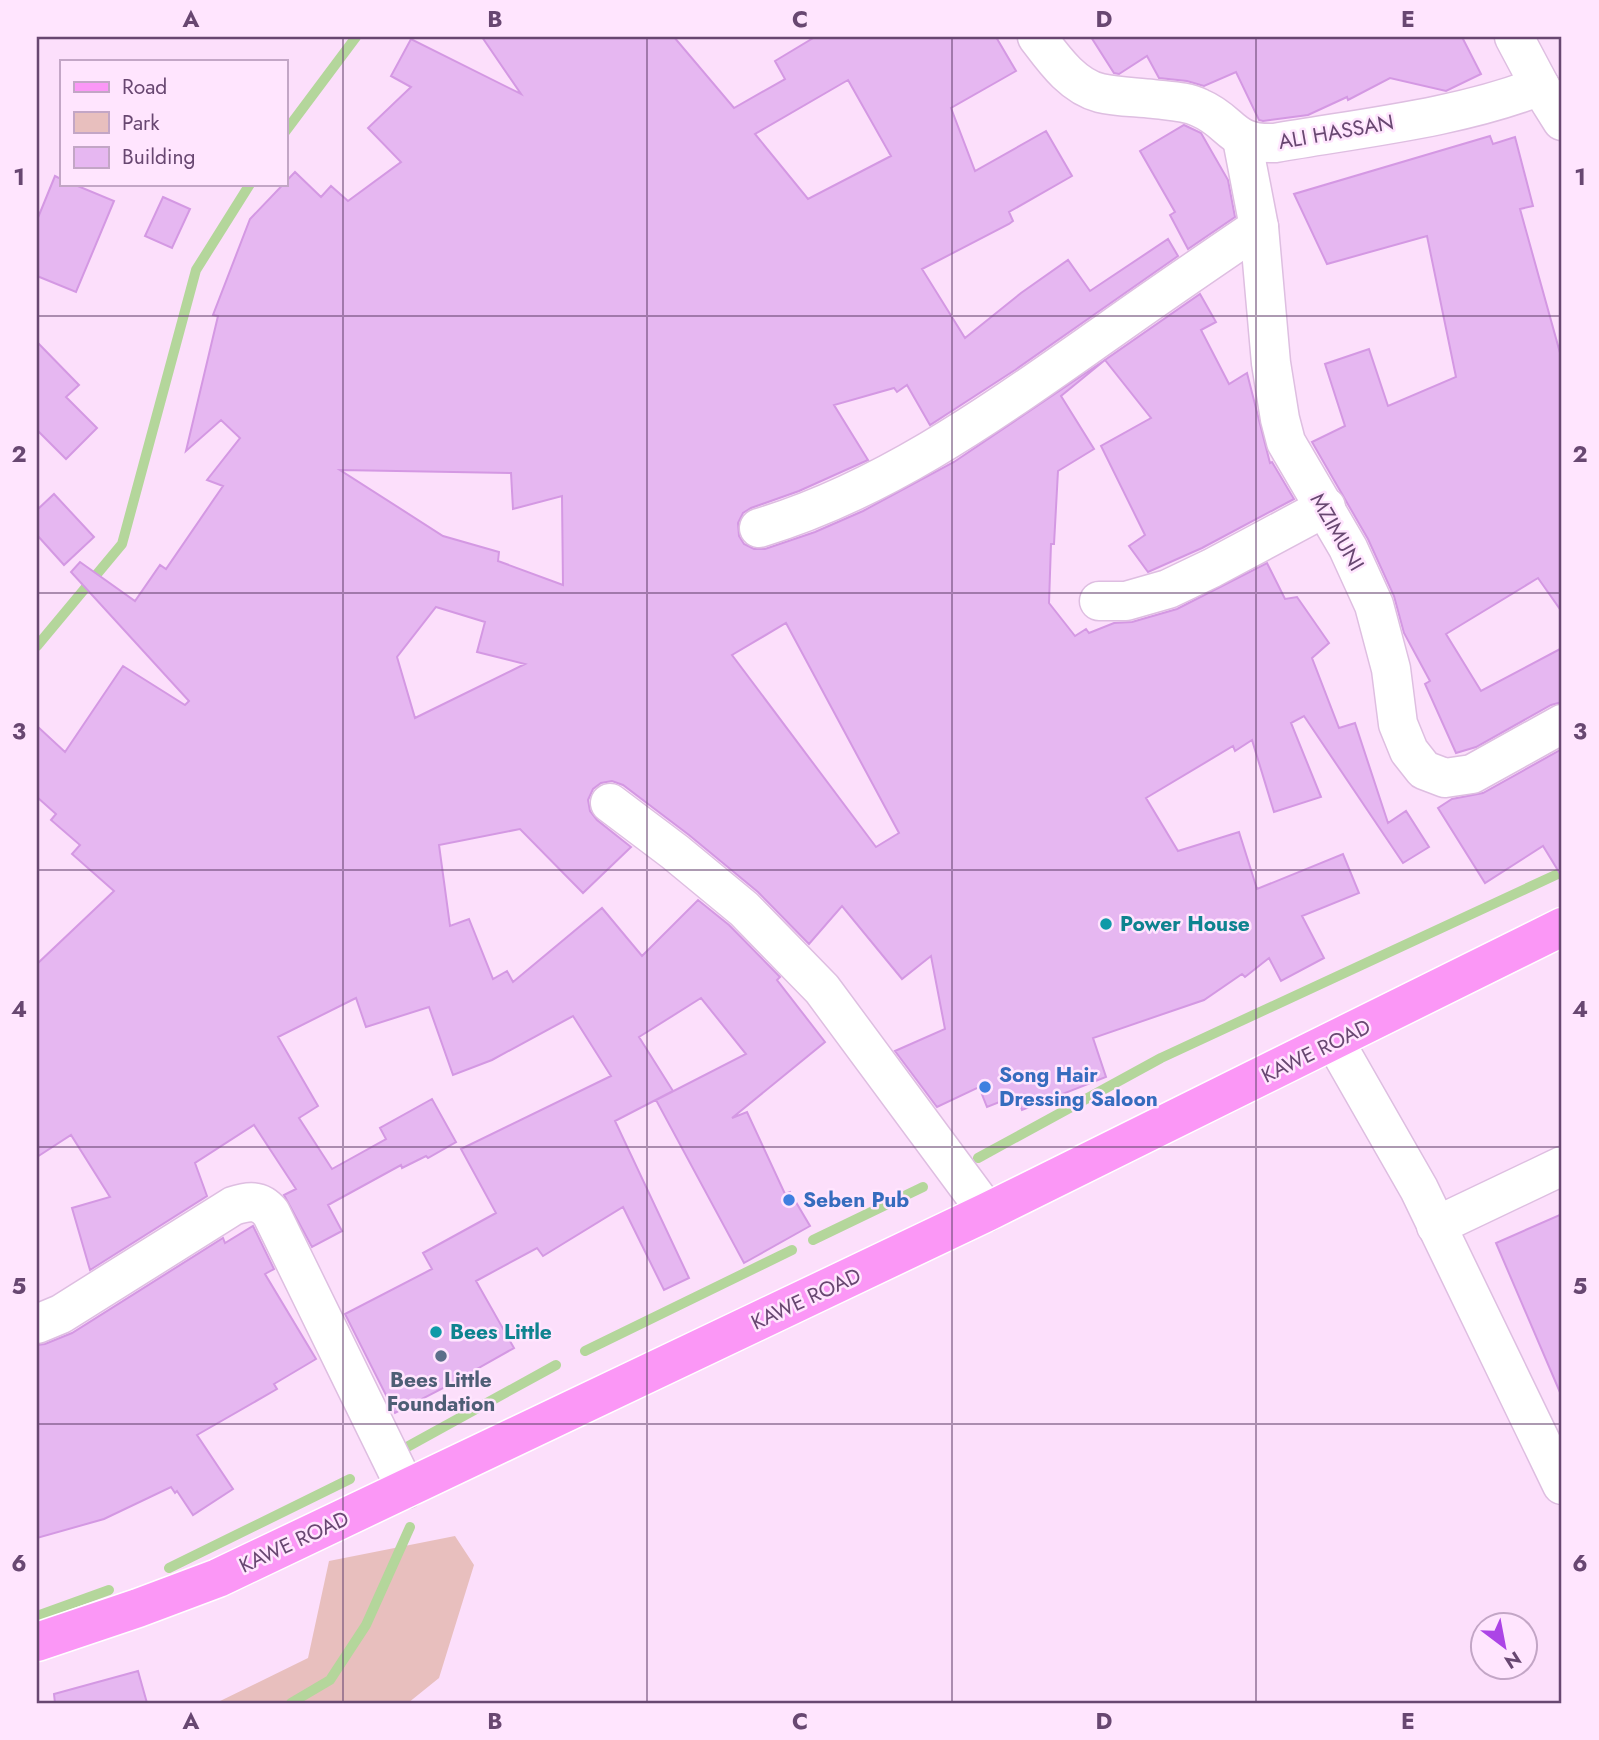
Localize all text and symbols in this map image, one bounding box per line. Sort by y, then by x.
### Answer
text: A [182,2,200,36]
text: B [487,2,503,36]
text: C [792,2,808,36]
text: D [1096,2,1113,36]
text: E [1401,2,1415,36]
legend [60,60,287,186]
text: Road [122,72,167,102]
street label: ALI HASSAN [1276,107,1396,157]
text: Park [122,108,160,138]
text: Building [122,142,195,172]
text: 1 [13,160,25,194]
text: 1 [1574,160,1586,194]
text: 2 [11,437,27,471]
text: 2 [1572,437,1588,471]
street label: MZIMUNI [1303,488,1371,576]
text: 3 [12,714,26,748]
text: 3 [1573,714,1587,748]
place label: Power House [1120,909,1250,939]
marker: Power House [1098,916,1114,932]
text: 4 [11,992,27,1026]
text: 4 [1572,992,1588,1026]
street label: KAWE ROAD [1256,1012,1376,1090]
place label: Song Hair Dressing Saloon [999,1060,1158,1114]
marker: Song Hair Dressing Saloon [977,1079,993,1095]
place label: Seben Pub [803,1185,909,1215]
marker: Seben Pub [781,1192,797,1208]
street label: KAWE ROAD [746,1260,866,1338]
text: 5 [12,1269,26,1303]
text: 5 [1573,1269,1587,1303]
place label: Bees Little [450,1317,552,1347]
marker: Bees Little [428,1324,444,1340]
marker: Bees Little Foundation [433,1348,449,1364]
place label: Bees Little Foundation [387,1365,495,1419]
street label: KAWE ROAD [234,1503,354,1581]
text: 6 [11,1546,27,1580]
text: 6 [1572,1546,1588,1580]
north arrow [1470,1610,1540,1680]
text: N [1499,1645,1526,1675]
text: A [182,1704,200,1738]
text: B [487,1704,503,1738]
text: C [792,1704,808,1738]
text: D [1096,1704,1113,1738]
text: E [1401,1704,1415,1738]

